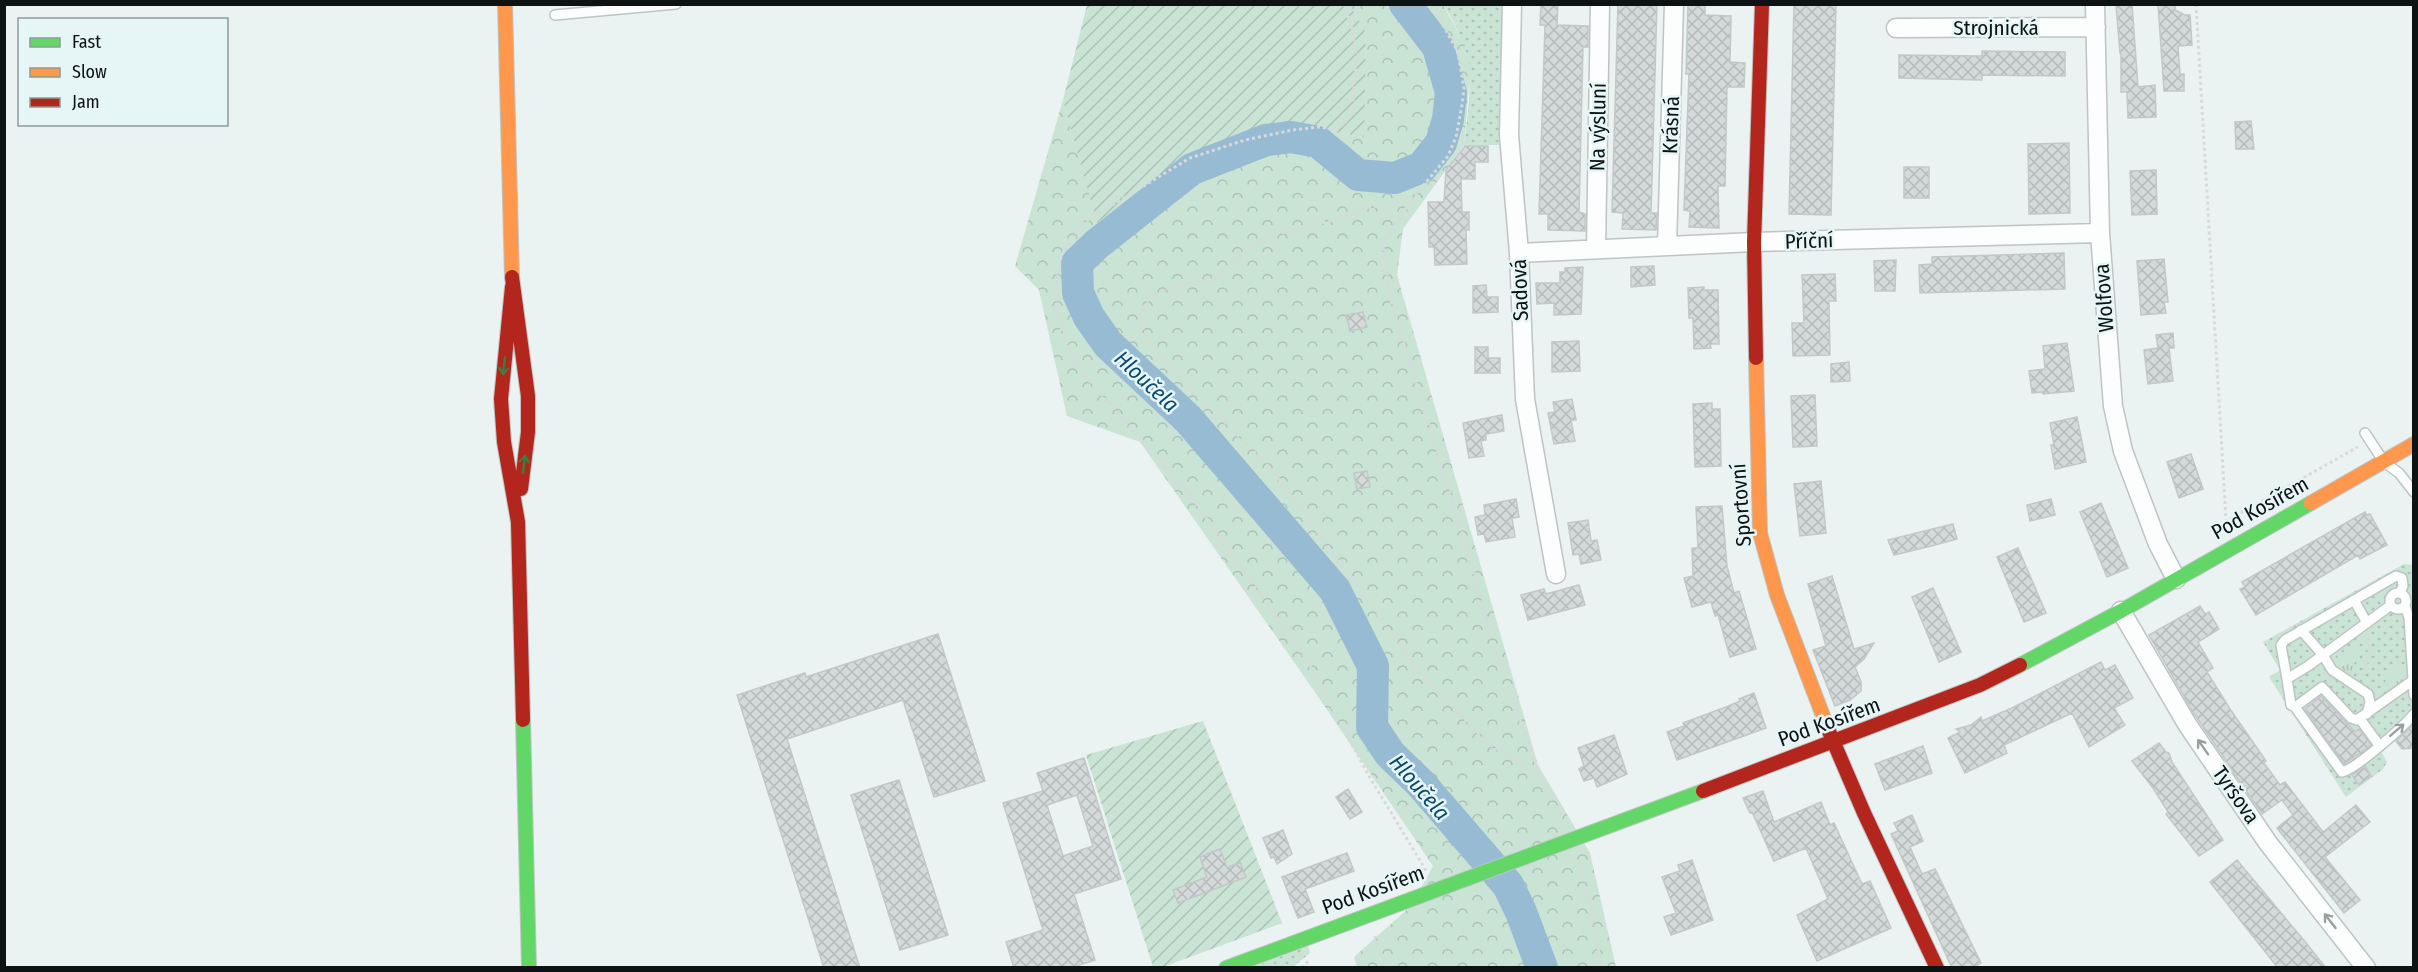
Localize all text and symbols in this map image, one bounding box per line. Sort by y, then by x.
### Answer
street label: Strojnická [1953,15,2039,41]
legend [18,18,228,126]
text: Fast [72,31,101,53]
text: Slow [72,61,107,83]
street label: Na výsluní [1584,83,1612,171]
text: Jam [72,91,100,113]
street label: Krásná [1657,95,1685,155]
street label: Příční [1784,227,1834,255]
street label: Sadová [1506,258,1534,322]
street label: Wolfova [2089,263,2119,333]
water label: Hloučela [1109,345,1185,418]
one-way arrow [498,355,509,375]
one-way arrow [519,454,530,474]
street label: Sportovní [1725,463,1757,547]
street label: Pod Kosířem [2207,471,2313,545]
street label: Pod Kosířem [1774,691,1884,753]
one-way arrow [2389,723,2404,737]
one-way arrow [2197,740,2209,756]
water label: Hloučela [1384,749,1456,826]
street label: Tyršova [2207,761,2265,829]
street label: Pod Kosířem [1318,859,1428,921]
one-way arrow [2324,914,2337,930]

